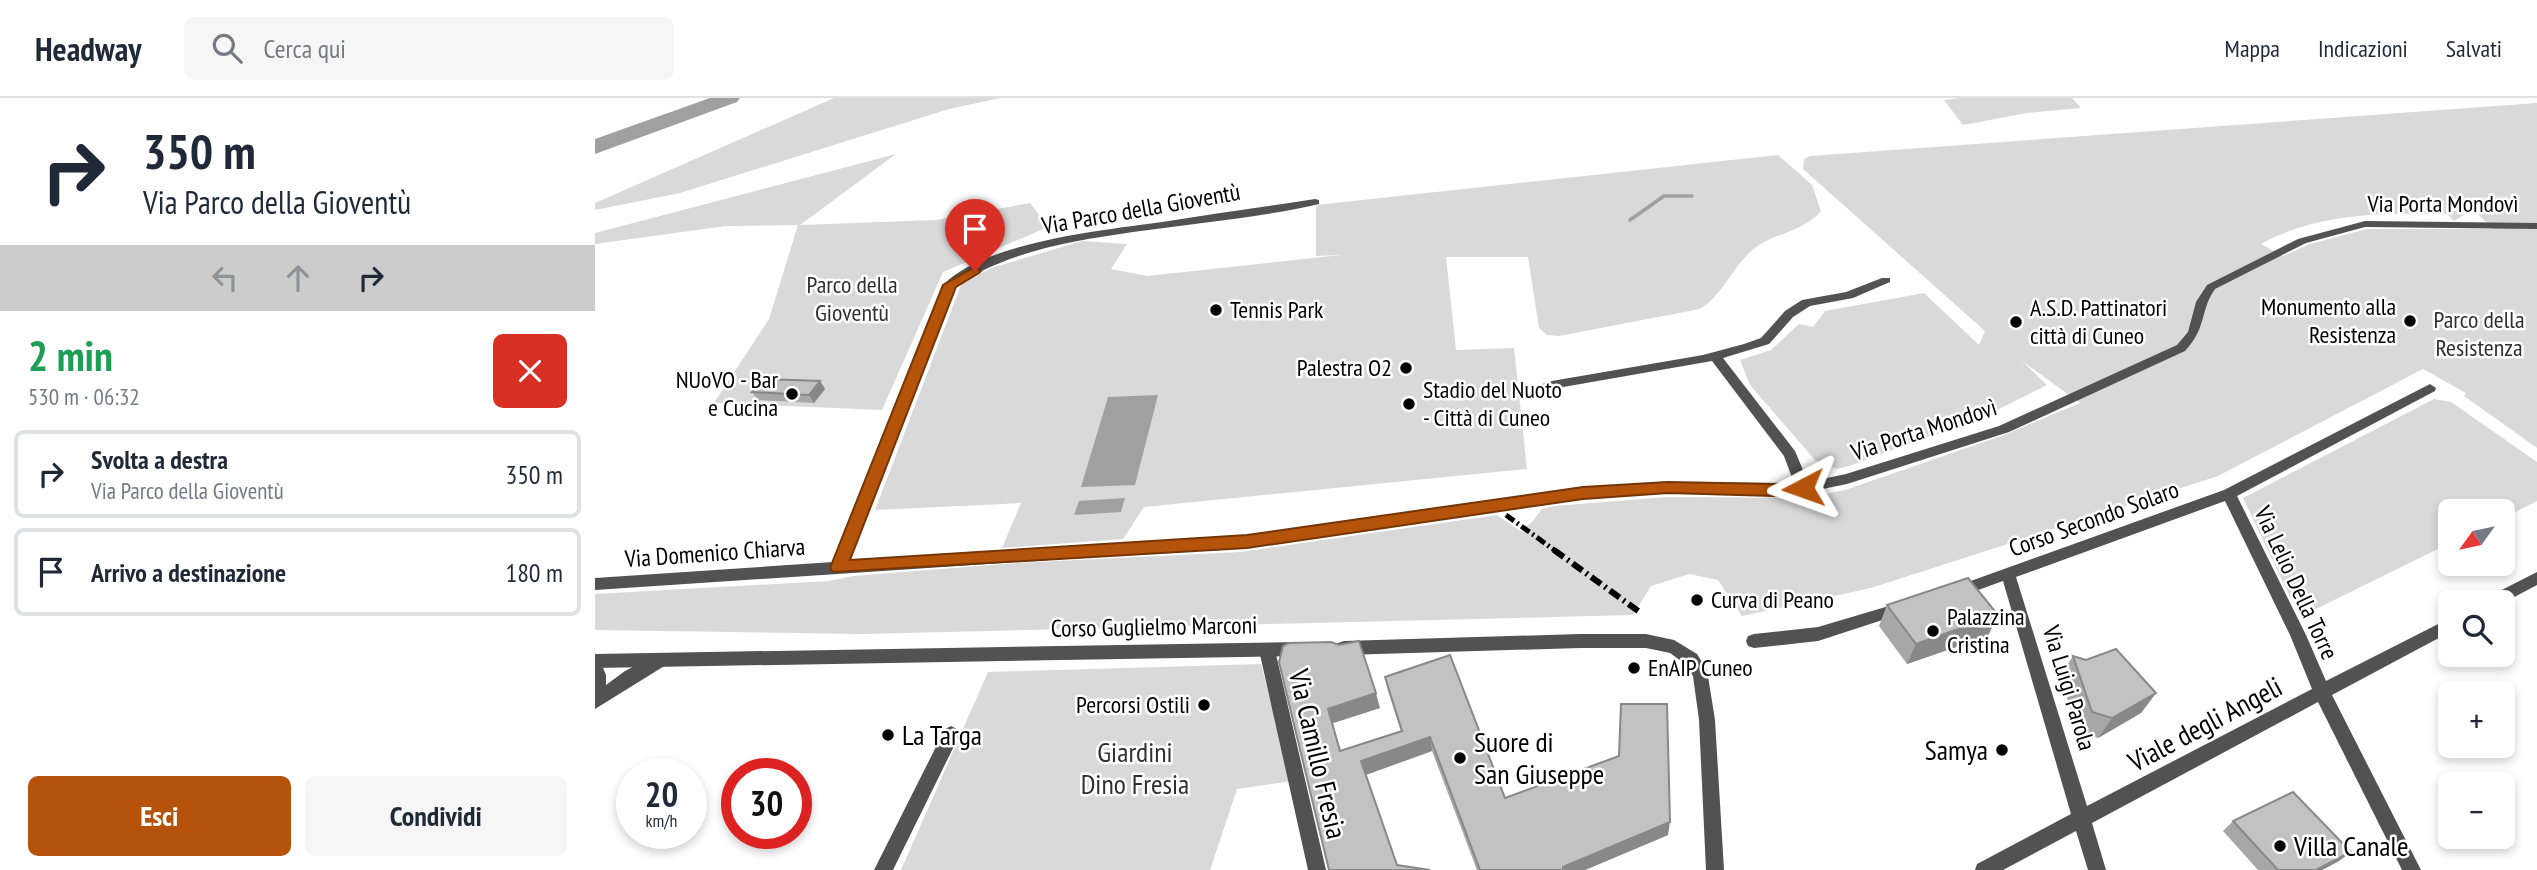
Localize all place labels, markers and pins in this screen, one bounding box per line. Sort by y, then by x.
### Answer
pin [945,199,1005,271]
place label: Monumento alla Resistenza [2261,291,2396,350]
place label: A.S.D. Pattinatori città di Cuneo [2030,292,2167,351]
place label: Tennis Park [1230,294,1324,325]
marker: Tennis Park [1208,302,1224,318]
marker: Monumento alla Resistenza [2402,313,2418,329]
marker: A.S.D. Pattinatori città di Cuneo [2008,314,2024,330]
place label: Palestra O2 [1297,352,1392,383]
marker: Palestra O2 [1398,360,1414,376]
place label: NUoVO - Bar e Cucina [676,364,778,423]
place label: Stadio del Nuoto - Città di Cuneo [1423,374,1562,433]
marker: NUoVO - Bar e Cucina [784,386,800,402]
marker: Stadio del Nuoto - Città di Cuneo [1401,396,1417,412]
place label: Curva di Peano [1711,584,1834,615]
marker: Curva di Peano [1689,592,1705,608]
place label: Palazzina Cristina [1947,601,2025,660]
marker: Palazzina Cristina [1925,623,1941,639]
place label: EnAIP Cuneo [1648,652,1753,683]
marker: EnAIP Cuneo [1626,660,1642,676]
place label: Percorsi Ostili [1076,689,1190,720]
marker: Percorsi Ostili [1196,697,1212,713]
place label: La Targa [902,716,982,753]
place label: Suore di San Giuseppe [1474,723,1604,792]
marker: La Targa [880,727,896,743]
place label: Samya [1925,731,1988,768]
marker: Samya [1994,742,2010,758]
marker: Suore di San Giuseppe [1452,750,1468,766]
place label: Villa Canale [2293,827,2408,864]
marker: Villa Canale [2272,838,2288,854]

